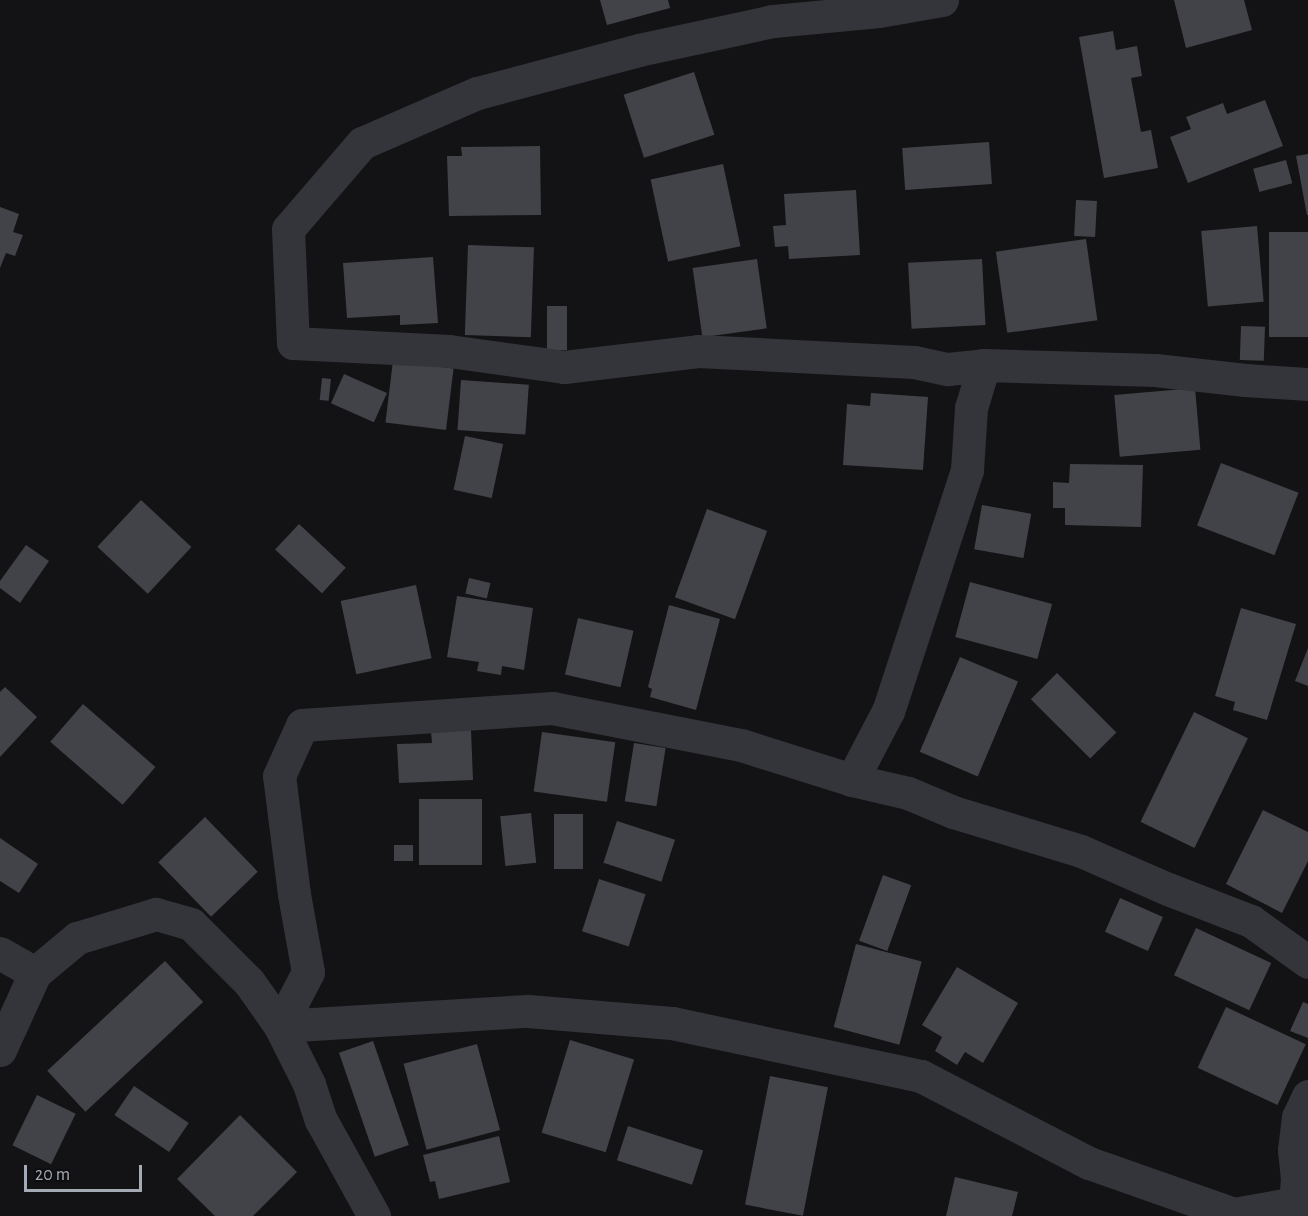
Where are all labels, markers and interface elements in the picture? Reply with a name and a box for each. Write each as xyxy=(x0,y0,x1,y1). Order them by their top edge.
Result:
scale bar xyxy=(27,1153,146,1191)
text: 20 m xyxy=(35,1166,70,1184)

